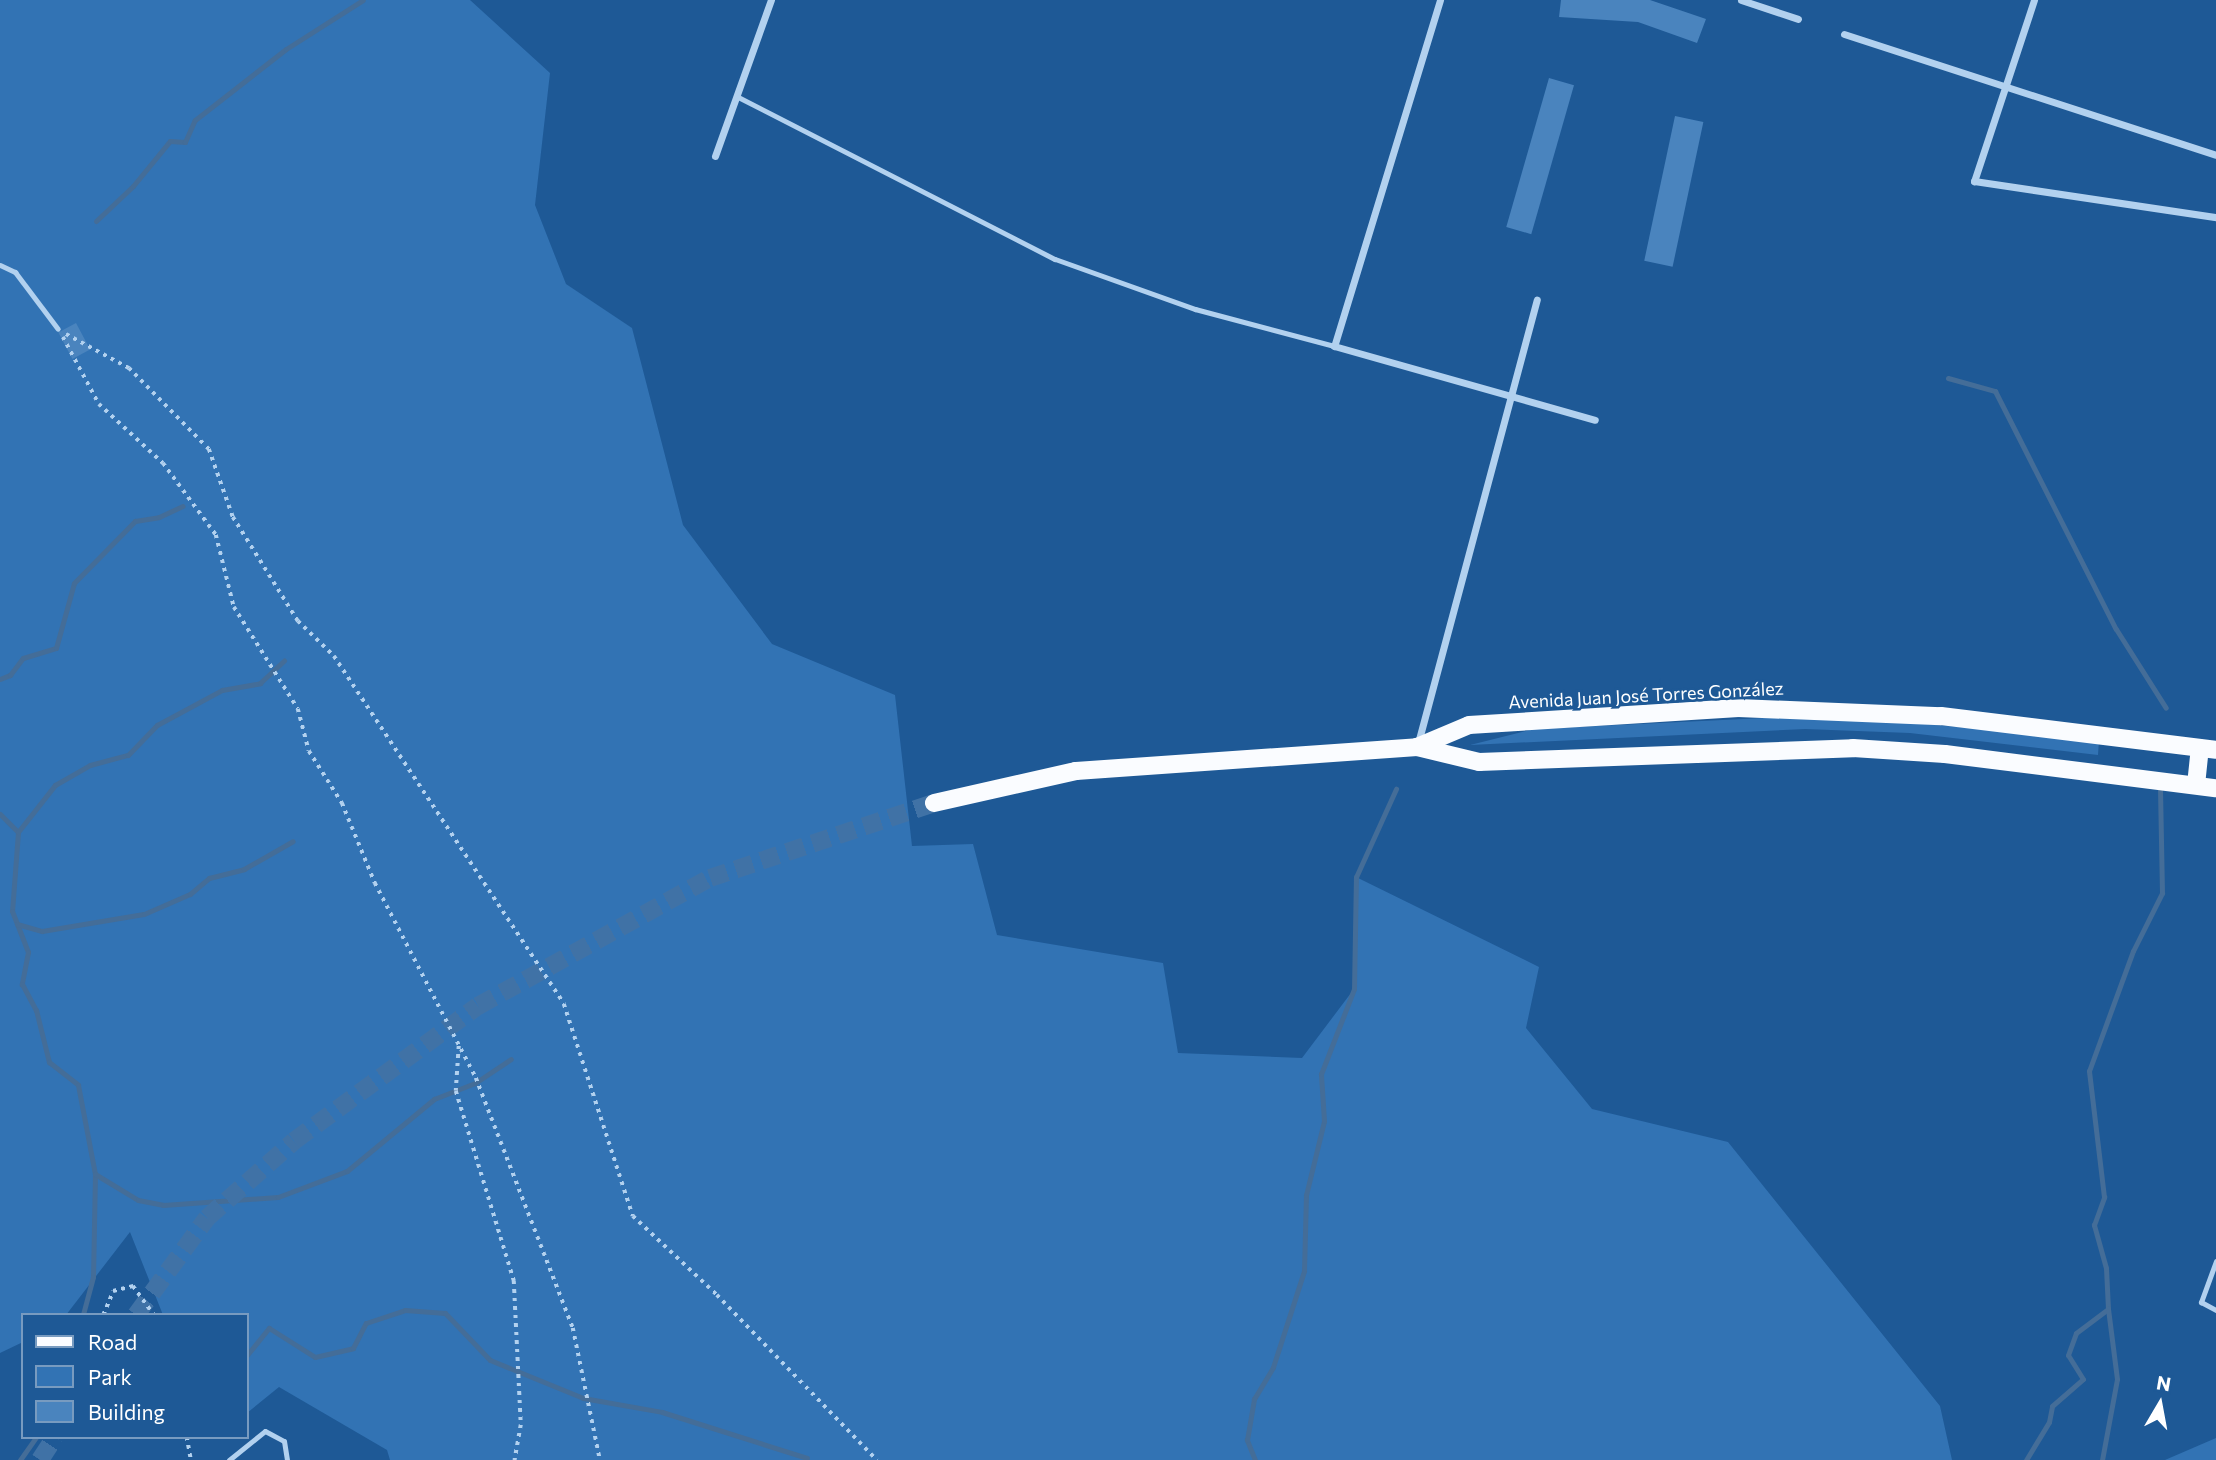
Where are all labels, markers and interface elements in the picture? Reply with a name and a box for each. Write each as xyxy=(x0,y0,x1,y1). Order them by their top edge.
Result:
street label: Avenida Juan José Torres González xyxy=(1508,677,1784,713)
legend xyxy=(21,1313,248,1439)
text: Road xyxy=(88,1329,137,1354)
text: Park xyxy=(88,1364,132,1389)
north arrow xyxy=(2125,1369,2195,1439)
text: N xyxy=(2155,1370,2173,1395)
text: Building xyxy=(88,1399,165,1424)

